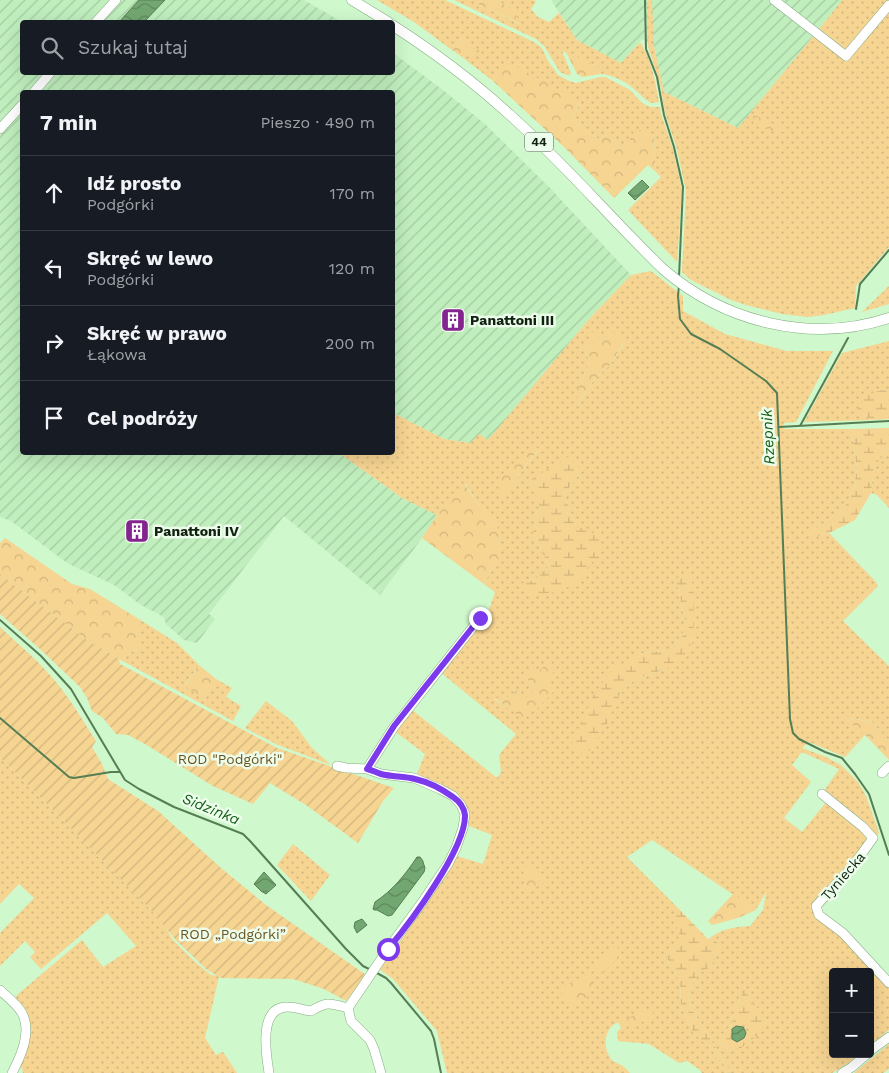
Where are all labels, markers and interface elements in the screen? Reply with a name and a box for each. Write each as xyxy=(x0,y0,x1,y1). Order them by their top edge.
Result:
search box xyxy=(20,20,395,75)
icon: search xyxy=(38,34,66,62)
text: Szukaj tutaj xyxy=(78,36,188,59)
text: 7 min xyxy=(40,110,97,135)
text: Pieszo · 490 m xyxy=(260,113,375,132)
road number: 44 xyxy=(525,132,553,152)
text: Idź prosto xyxy=(87,172,181,195)
icon: ahead xyxy=(40,179,68,207)
text: 170 m xyxy=(329,184,375,203)
text: Podgórki xyxy=(87,195,154,214)
text: Skręć w lewo xyxy=(87,247,213,270)
icon: left xyxy=(40,254,68,282)
text: 120 m xyxy=(329,259,375,278)
text: Podgórki xyxy=(87,270,154,289)
building icon: Panattoni III xyxy=(440,307,466,333)
place label: Panattoni III xyxy=(470,312,554,328)
text: Skręć w prawo xyxy=(87,322,227,345)
icon: right xyxy=(40,329,68,357)
text: 200 m xyxy=(325,334,375,353)
text: Łąkowa xyxy=(87,345,147,364)
icon: arrive xyxy=(40,404,68,432)
text: Cel podróży xyxy=(87,407,197,430)
water label: Rzepnik xyxy=(758,408,778,465)
building icon: Panattoni IV xyxy=(124,518,150,544)
place label: Panattoni IV xyxy=(154,523,239,539)
route end xyxy=(469,607,492,630)
park label: ROD "Podgórki" xyxy=(178,751,282,767)
water label: Sidzinka xyxy=(180,789,242,829)
street label: Tyniecka xyxy=(818,849,868,903)
park label: ROD „Podgórki” xyxy=(180,926,286,942)
route start xyxy=(377,938,400,961)
map controls xyxy=(829,968,874,1058)
button: + xyxy=(829,968,874,1013)
button: − xyxy=(829,1013,874,1058)

